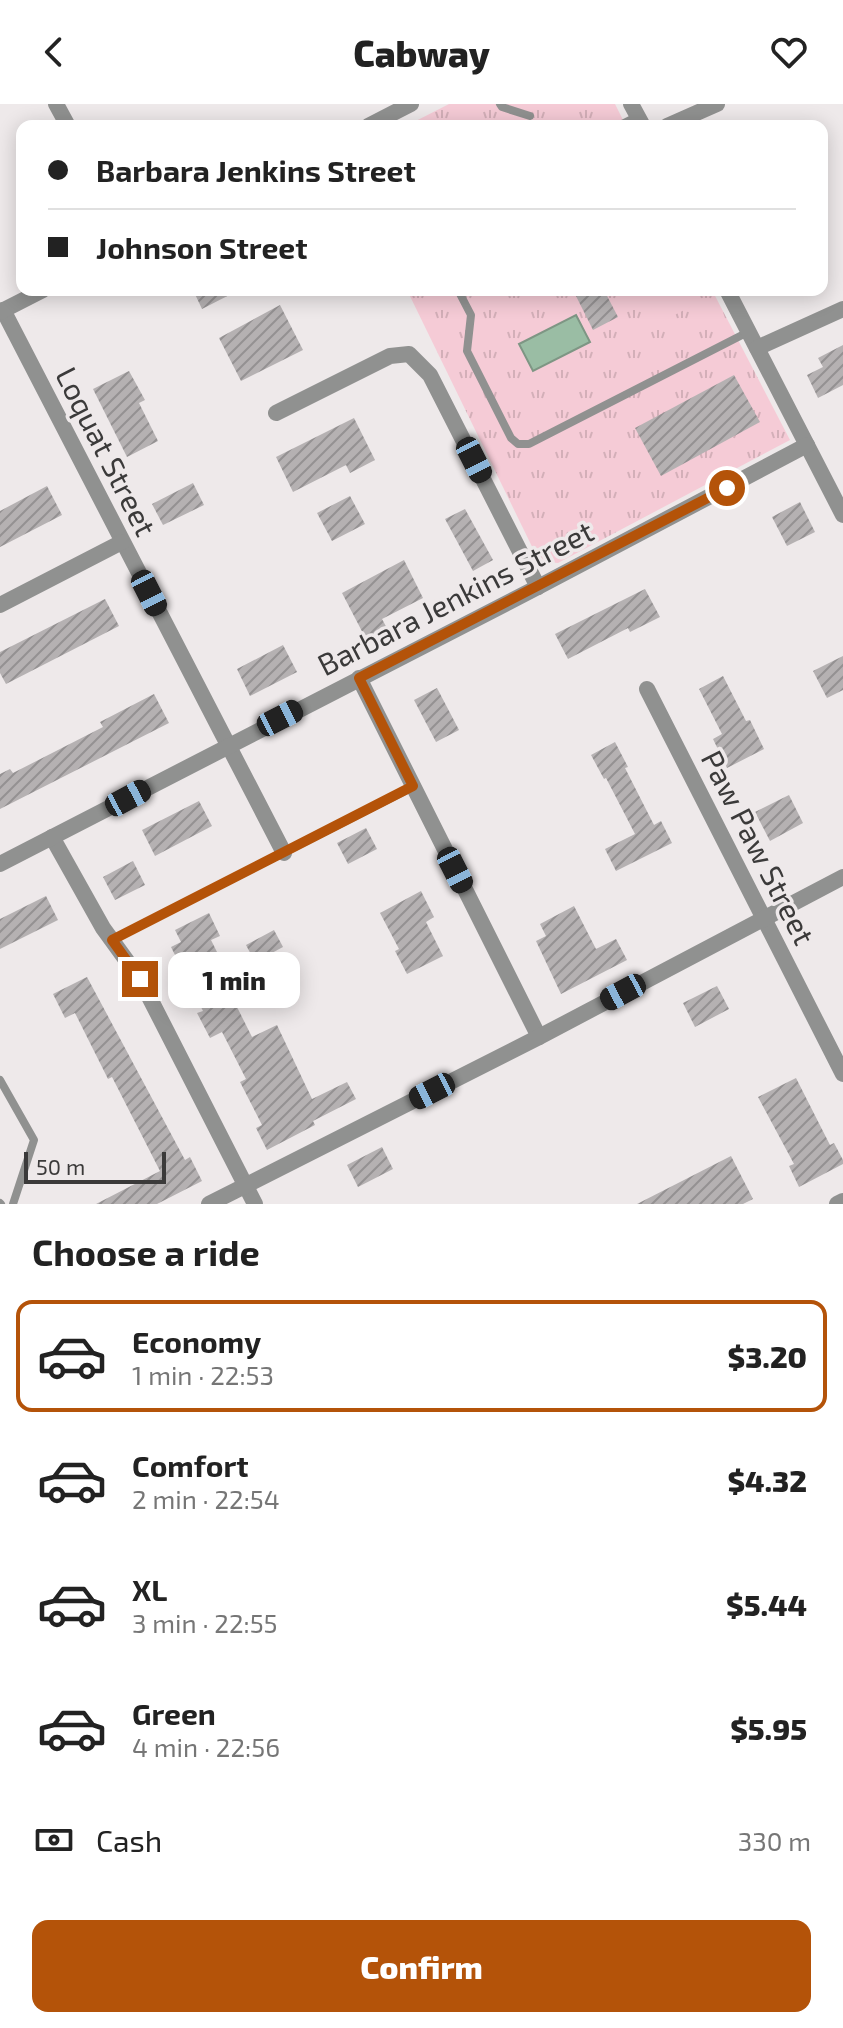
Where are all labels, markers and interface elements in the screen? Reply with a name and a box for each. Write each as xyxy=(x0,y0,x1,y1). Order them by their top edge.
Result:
icon: back xyxy=(32,30,76,74)
icon: heart xyxy=(767,30,811,74)
text: Cabway xyxy=(353,31,490,74)
text: Barbara Jenkins Street xyxy=(96,152,416,188)
text: Johnson Street xyxy=(96,229,308,265)
street label: Loquat Street xyxy=(49,361,165,541)
car xyxy=(452,433,496,487)
route start xyxy=(709,470,745,506)
street label: Barbara Jenkins Street xyxy=(311,512,599,682)
car xyxy=(127,566,171,620)
car xyxy=(253,696,307,740)
street label: Paw Paw Street xyxy=(695,744,823,950)
car xyxy=(101,776,155,820)
car xyxy=(433,843,477,897)
callout: 1 min xyxy=(168,951,300,1007)
route end xyxy=(122,961,158,997)
text: 1 min xyxy=(202,964,266,995)
car xyxy=(596,970,650,1014)
car xyxy=(405,1069,459,1113)
scale bar xyxy=(24,1148,166,1184)
text: 50 m xyxy=(36,1153,85,1179)
text: Choose a ride xyxy=(32,1230,260,1273)
icon: car xyxy=(36,1320,108,1392)
text: Economy xyxy=(132,1323,261,1359)
text: $3.20 xyxy=(728,1338,807,1374)
text: 1 min · 22:53 xyxy=(132,1359,274,1390)
icon: car xyxy=(36,1444,108,1516)
text: Comfort xyxy=(132,1447,249,1483)
text: $4.32 xyxy=(727,1462,807,1498)
text: 2 min · 22:54 xyxy=(132,1483,280,1514)
icon: car xyxy=(36,1568,108,1640)
text: XL xyxy=(132,1571,167,1607)
text: $5.44 xyxy=(726,1586,807,1622)
text: 3 min · 22:55 xyxy=(132,1607,278,1638)
icon: car xyxy=(36,1692,108,1764)
text: Green xyxy=(132,1695,216,1731)
text: $5.95 xyxy=(730,1710,807,1746)
text: 4 min · 22:56 xyxy=(132,1731,280,1762)
icon: cash xyxy=(32,1818,76,1862)
text: Cash xyxy=(96,1822,162,1858)
text: 330 m xyxy=(738,1825,811,1856)
button: Confirm xyxy=(32,1920,811,2012)

